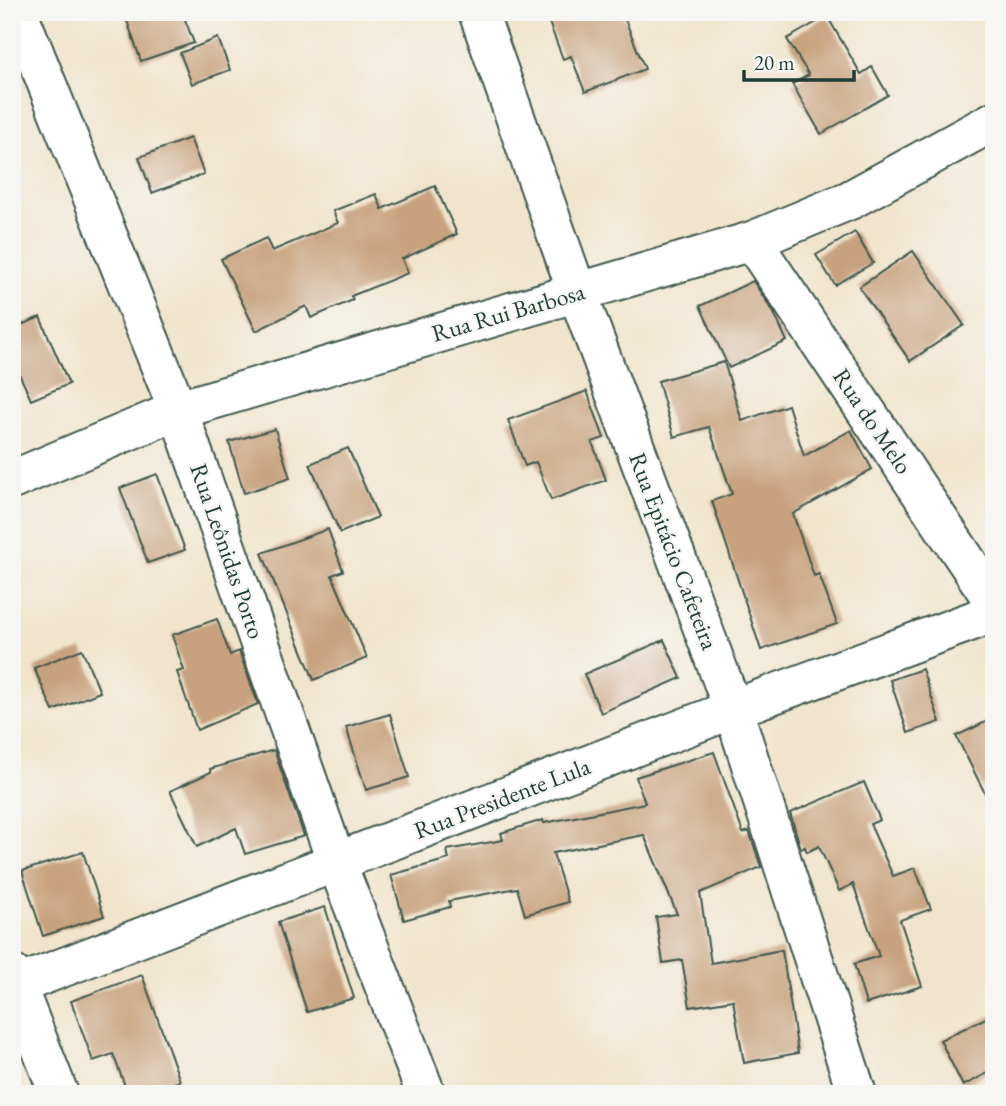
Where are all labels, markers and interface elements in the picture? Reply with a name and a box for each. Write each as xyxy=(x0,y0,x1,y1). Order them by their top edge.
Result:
scale bar xyxy=(744,38,854,82)
text: 20 m xyxy=(754,49,795,76)
street label: Rua Rui Barbosa xyxy=(428,275,589,349)
street label: Rua do Melo xyxy=(826,362,920,480)
street label: Rua Epitácio Cafeteira xyxy=(622,448,726,654)
street label: Rua Leônidas Porto xyxy=(183,459,273,643)
street label: Rua Presidente Lula xyxy=(409,750,595,846)

